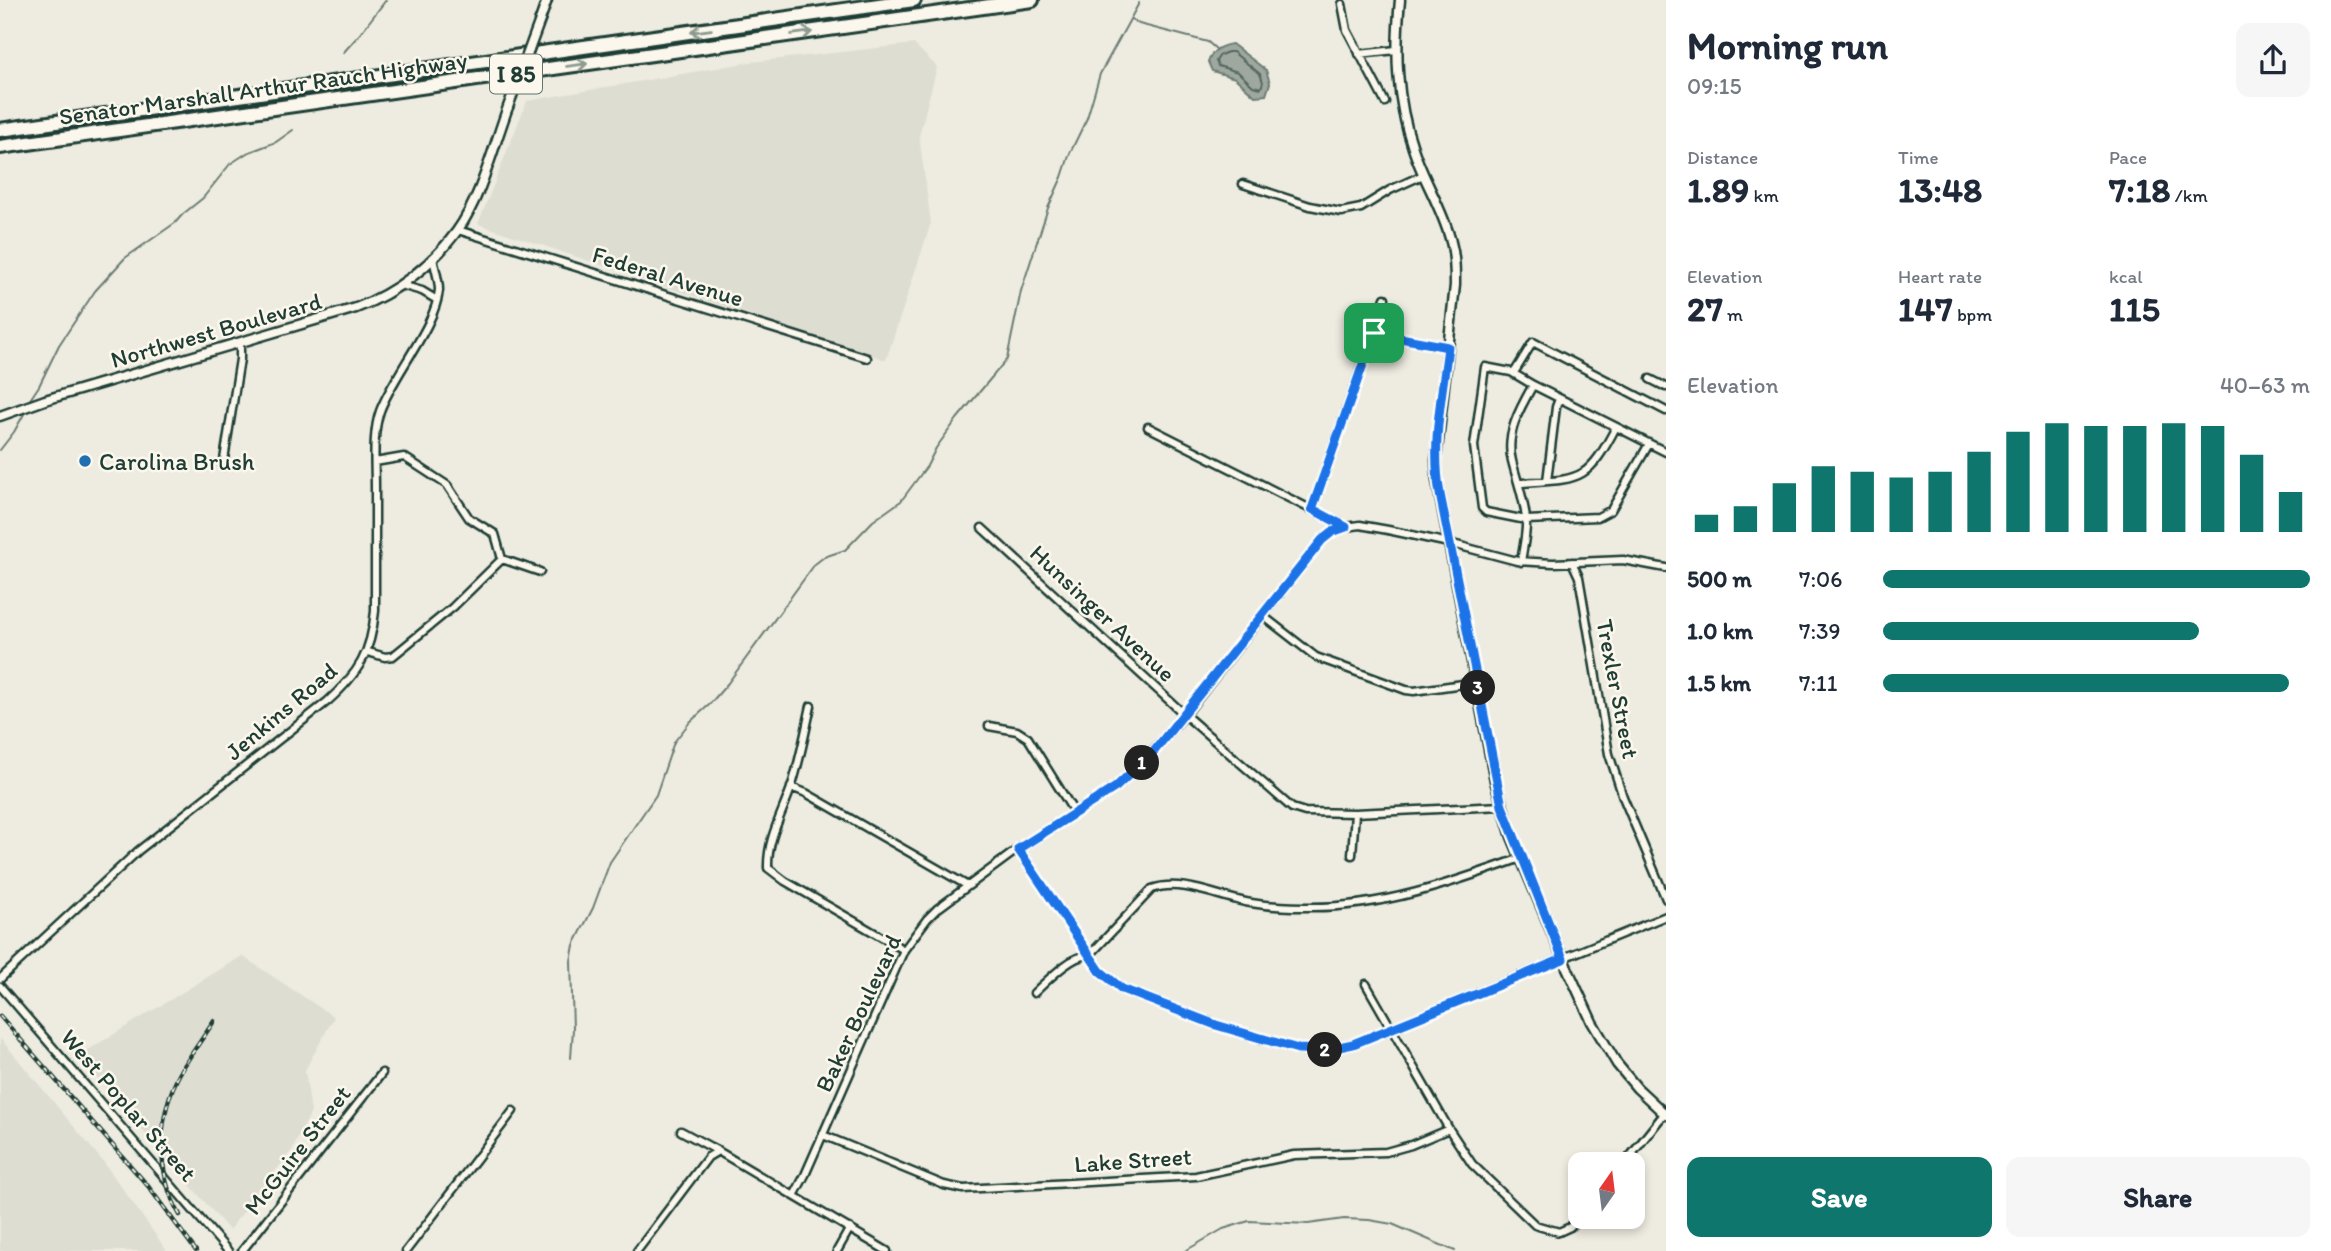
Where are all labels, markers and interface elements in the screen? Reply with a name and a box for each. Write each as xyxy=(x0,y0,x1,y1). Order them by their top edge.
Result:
text: Morning run xyxy=(1687,23,1888,69)
button: share xyxy=(2236,23,2310,97)
one-way arrow xyxy=(690,24,713,37)
one-way arrow xyxy=(790,26,813,39)
street label: Senator Marshall Arthur Rauch Highway xyxy=(57,45,470,131)
road number: I 85 xyxy=(490,54,542,94)
one-way arrow xyxy=(565,58,588,71)
text: 09:15 xyxy=(1687,72,1742,100)
text: Distance xyxy=(1687,146,1758,169)
text: Time xyxy=(1898,146,1939,169)
text: Pace xyxy=(2109,146,2147,169)
text: 1.89 xyxy=(1687,169,1749,211)
text: 13:48 xyxy=(1898,169,1982,211)
text: 7:18 xyxy=(2109,169,2170,211)
text: km xyxy=(1749,184,1779,207)
text: /km xyxy=(2170,184,2208,207)
street label: Federal Avenue xyxy=(589,239,747,313)
text: Elevation xyxy=(1687,265,1763,288)
text: Heart rate xyxy=(1898,265,1982,288)
text: kcal xyxy=(2109,265,2143,288)
street label: Northwest Boulevard xyxy=(107,286,325,374)
text: 27 xyxy=(1687,288,1723,330)
text: 147 xyxy=(1898,288,1953,330)
text: 115 xyxy=(2109,288,2160,330)
pin xyxy=(1344,303,1404,363)
text: m xyxy=(1723,303,1743,326)
text: bpm xyxy=(1953,303,1992,326)
icon: arrive xyxy=(1355,314,1393,352)
text: Elevation xyxy=(1687,371,1778,399)
text: 40–63 m xyxy=(2220,371,2310,399)
place label: Carolina Brush xyxy=(99,447,255,476)
marker: Carolina Brush xyxy=(77,453,93,469)
street label: Hunsinger Avenue xyxy=(1024,538,1182,688)
text: 500 m xyxy=(1687,565,1752,593)
text: 7:06 xyxy=(1799,565,1842,593)
street label: Trexler Street xyxy=(1590,617,1646,761)
text: 1.0 km xyxy=(1687,617,1753,645)
text: 7:39 xyxy=(1799,617,1841,645)
street label: Jenkins Road xyxy=(219,656,343,766)
text: 1.5 km xyxy=(1687,669,1751,697)
text: 7:11 xyxy=(1799,669,1837,697)
pin: 3 xyxy=(1460,670,1496,706)
text: 3 xyxy=(1472,676,1483,699)
pin: 1 xyxy=(1124,746,1160,780)
text: 1 xyxy=(1137,751,1146,774)
street label: Baker Boulevard xyxy=(809,929,907,1097)
street label: West Poplar Street xyxy=(55,1023,203,1187)
pin: 2 xyxy=(1308,1032,1342,1068)
text: 2 xyxy=(1320,1038,1330,1061)
street label: McGuire Street xyxy=(238,1080,356,1220)
street label: Lake Street xyxy=(1073,1141,1193,1179)
north arrow xyxy=(1568,1152,1645,1228)
map controls xyxy=(1568,1152,1645,1229)
button: Save xyxy=(1687,1157,1992,1237)
button: Share xyxy=(2006,1157,2310,1237)

